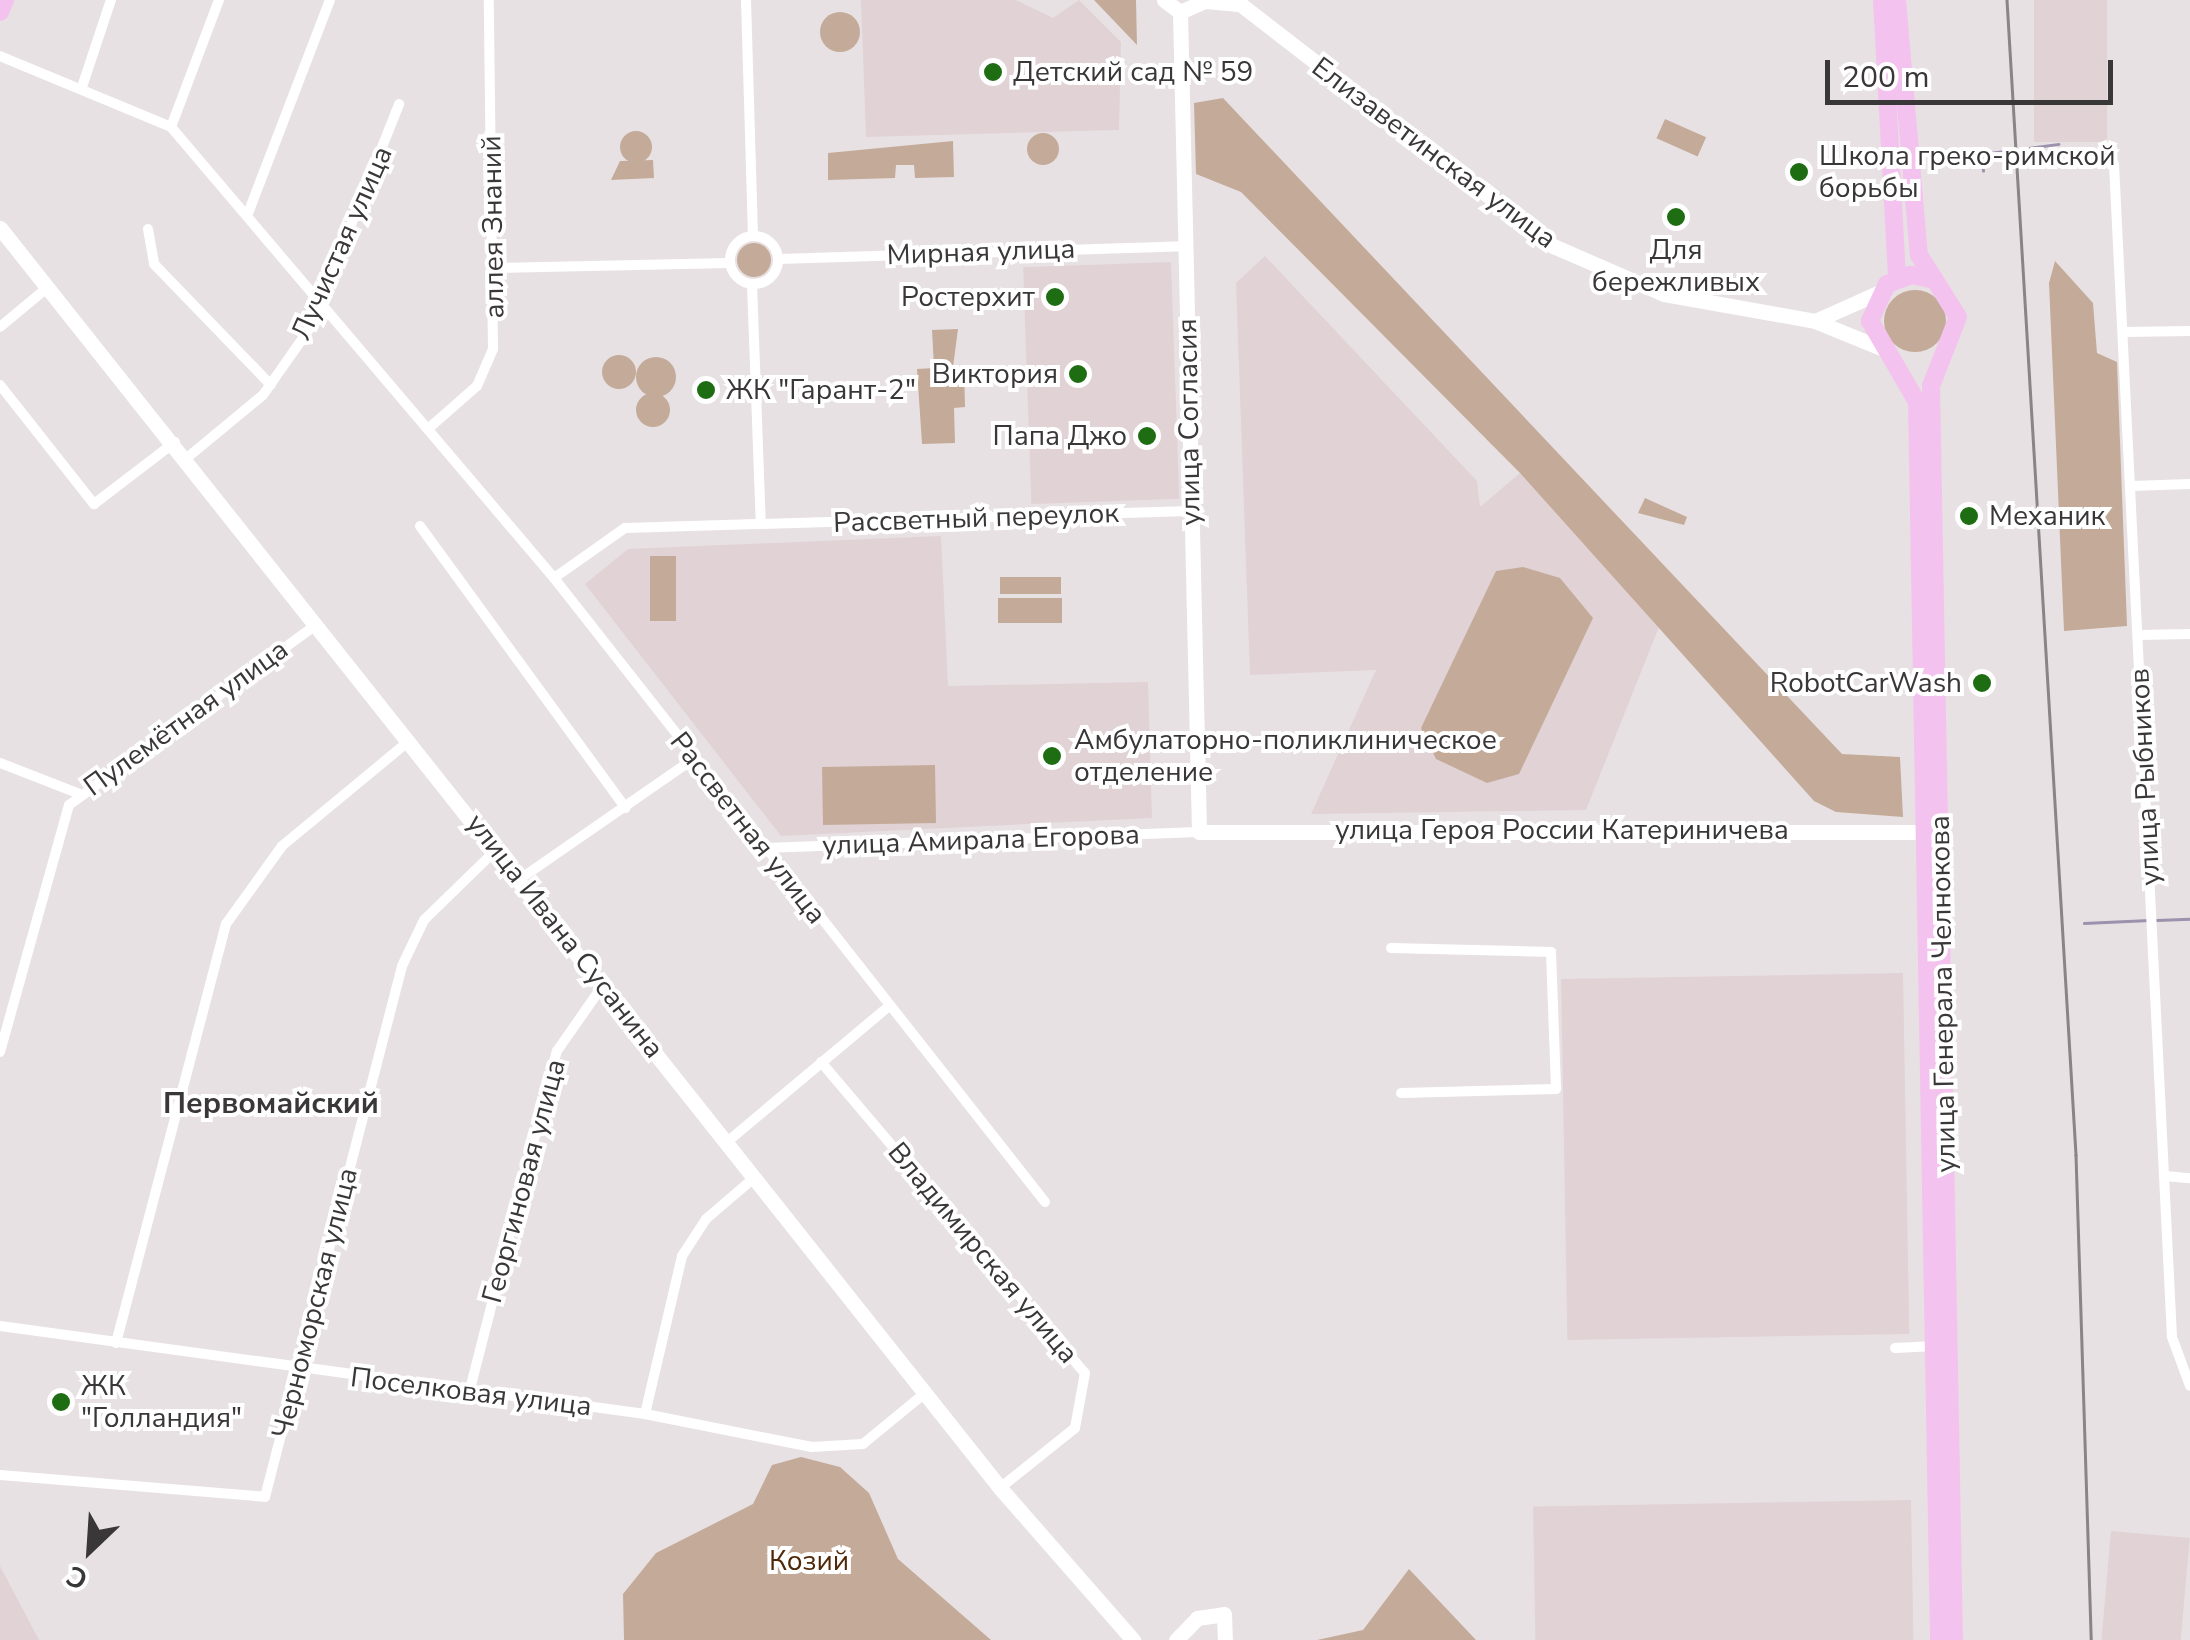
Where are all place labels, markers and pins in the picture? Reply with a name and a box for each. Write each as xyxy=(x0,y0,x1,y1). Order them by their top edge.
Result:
place label: Детский сад № 59 xyxy=(1013,55,1253,89)
marker: Детский сад № 59 xyxy=(982,61,1004,83)
place label: Школа греко-римской борьбы xyxy=(1819,139,2116,205)
marker: Школа греко-римской борьбы xyxy=(1788,161,1810,183)
marker: Для бережливых xyxy=(1665,206,1687,228)
place label: Для бережливых xyxy=(1592,233,1760,299)
place label: Ростерхит xyxy=(901,280,1035,314)
marker: Ростерхит xyxy=(1044,286,1066,308)
place label: Виктория xyxy=(932,357,1058,391)
marker: Виктория xyxy=(1067,363,1089,385)
place label: ЖК "Гарант-2" xyxy=(726,373,916,407)
marker: ЖК "Гарант-2" xyxy=(695,379,717,401)
place label: Папа Джо xyxy=(992,419,1127,453)
marker: Папа Джо xyxy=(1136,425,1158,447)
place label: Механик xyxy=(1989,499,2105,533)
marker: Механик xyxy=(1958,505,1980,527)
place label: RobotCarWash xyxy=(1770,666,1962,700)
marker: RobotCarWash xyxy=(1971,672,1993,694)
place label: Амбулаторно-поликлиническое отделение xyxy=(1074,723,1497,789)
marker: Амбулаторно-поликлиническое отделение xyxy=(1039,743,1065,769)
place label: ЖК "Голландия" xyxy=(81,1369,242,1435)
marker: ЖК "Голландия" xyxy=(50,1391,72,1413)

